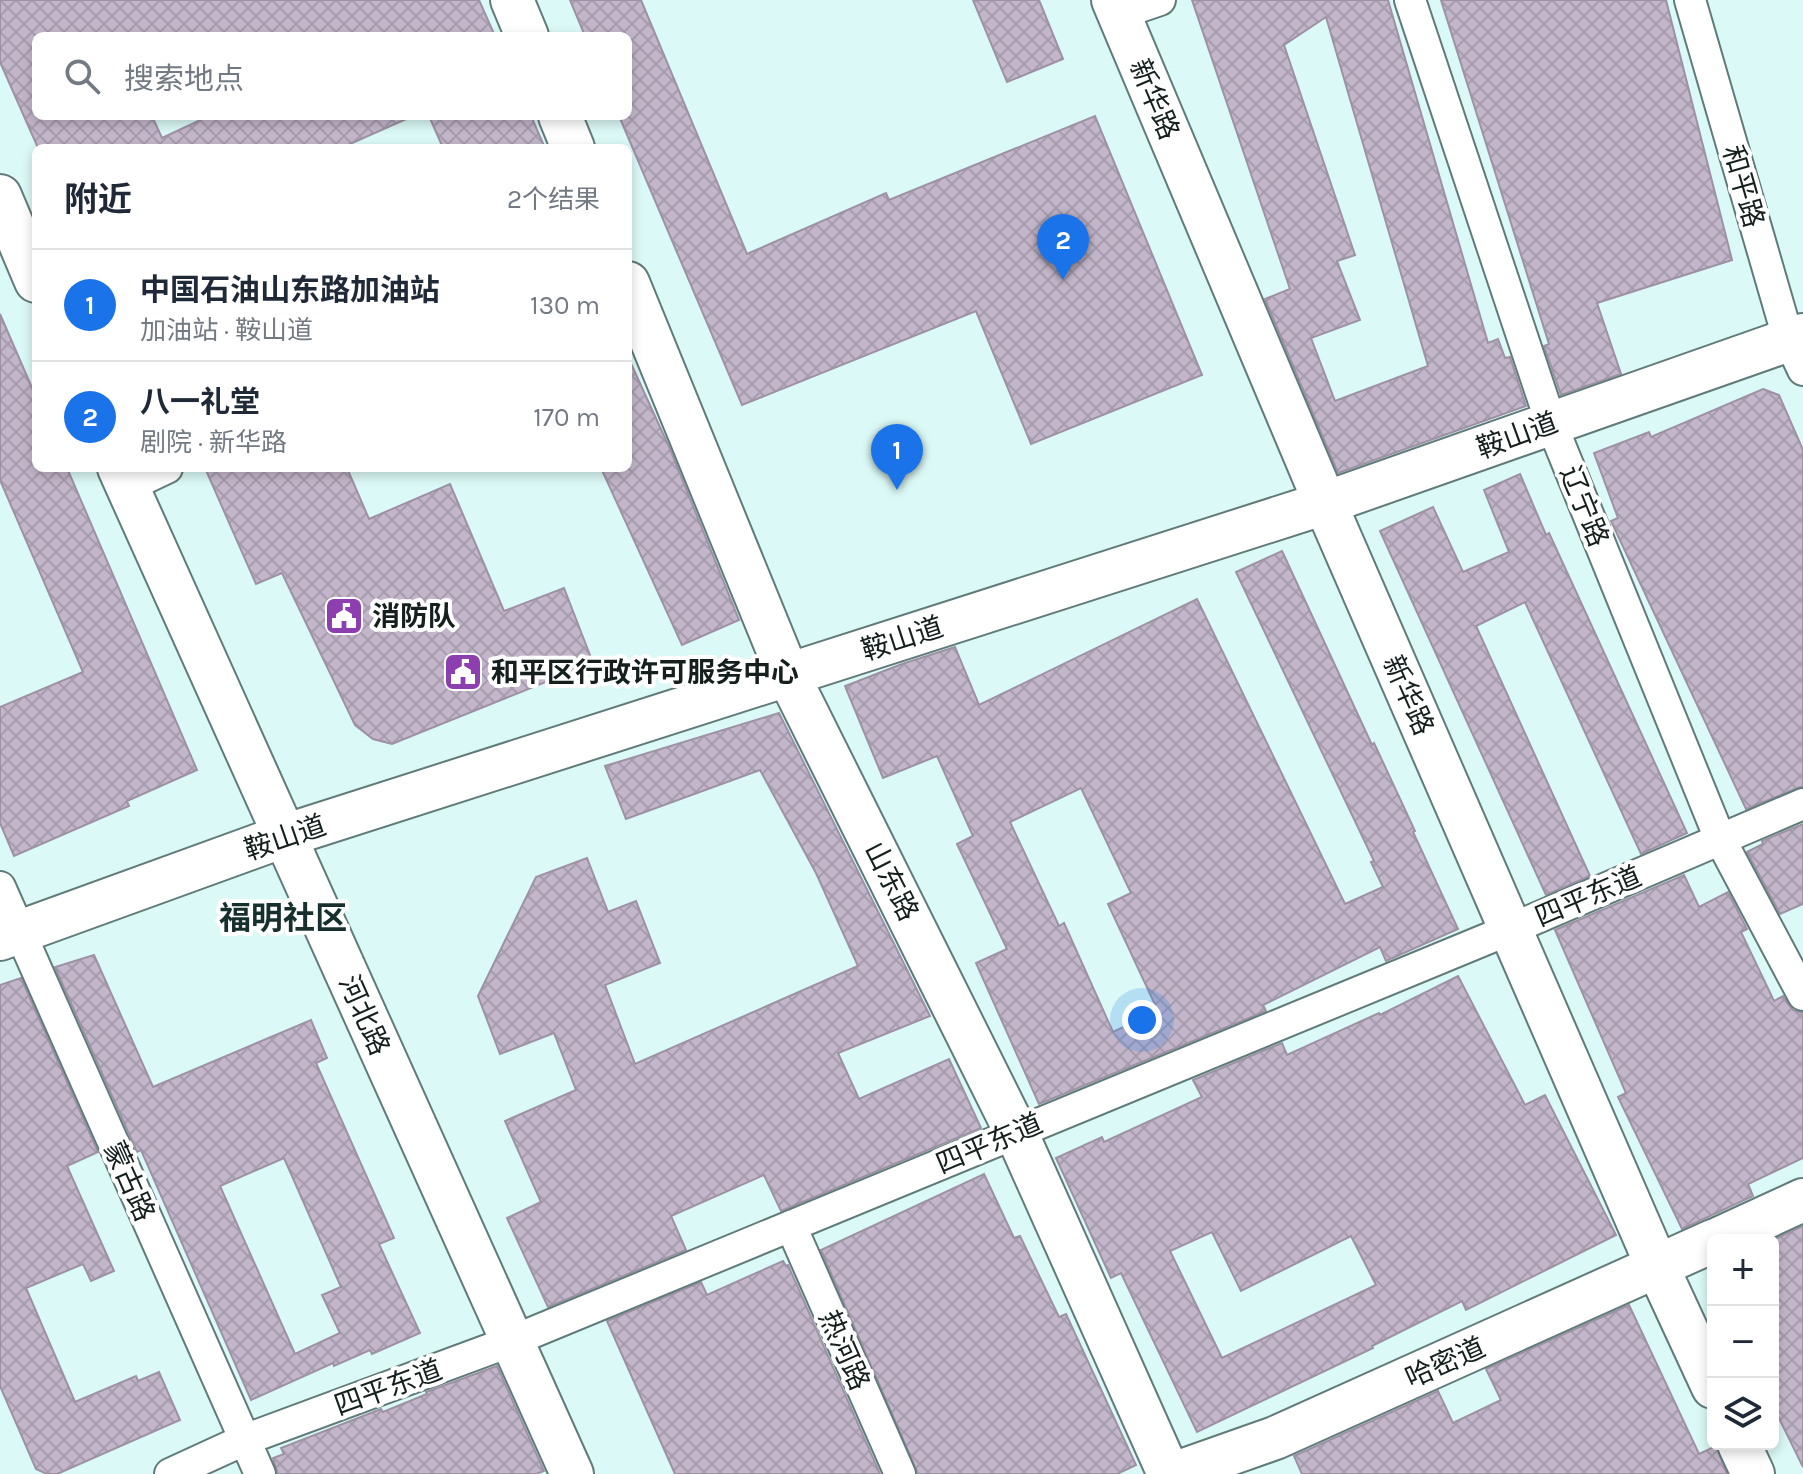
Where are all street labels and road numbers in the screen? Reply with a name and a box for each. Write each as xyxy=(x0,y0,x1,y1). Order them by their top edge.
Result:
street label: 新华路 xyxy=(1123,54,1186,144)
street label: 和平路 xyxy=(1716,141,1771,231)
street label: 鞍山道 xyxy=(1472,406,1562,465)
street label: 辽宁路 xyxy=(1554,461,1616,551)
street label: 鞍山道 xyxy=(857,610,947,667)
street label: 新华路 xyxy=(1376,650,1441,740)
street label: 鞍山道 xyxy=(240,808,330,867)
street label: 山东路 xyxy=(858,836,925,926)
street label: 四平东道 xyxy=(1530,859,1646,934)
street label: 河北路 xyxy=(332,970,397,1060)
street label: 四平东道 xyxy=(931,1106,1047,1181)
street label: 蒙古路 xyxy=(97,1136,162,1226)
street label: 热河路 xyxy=(812,1305,877,1395)
street label: 哈密道 xyxy=(1400,1330,1490,1395)
street label: 四平东道 xyxy=(330,1353,446,1422)

